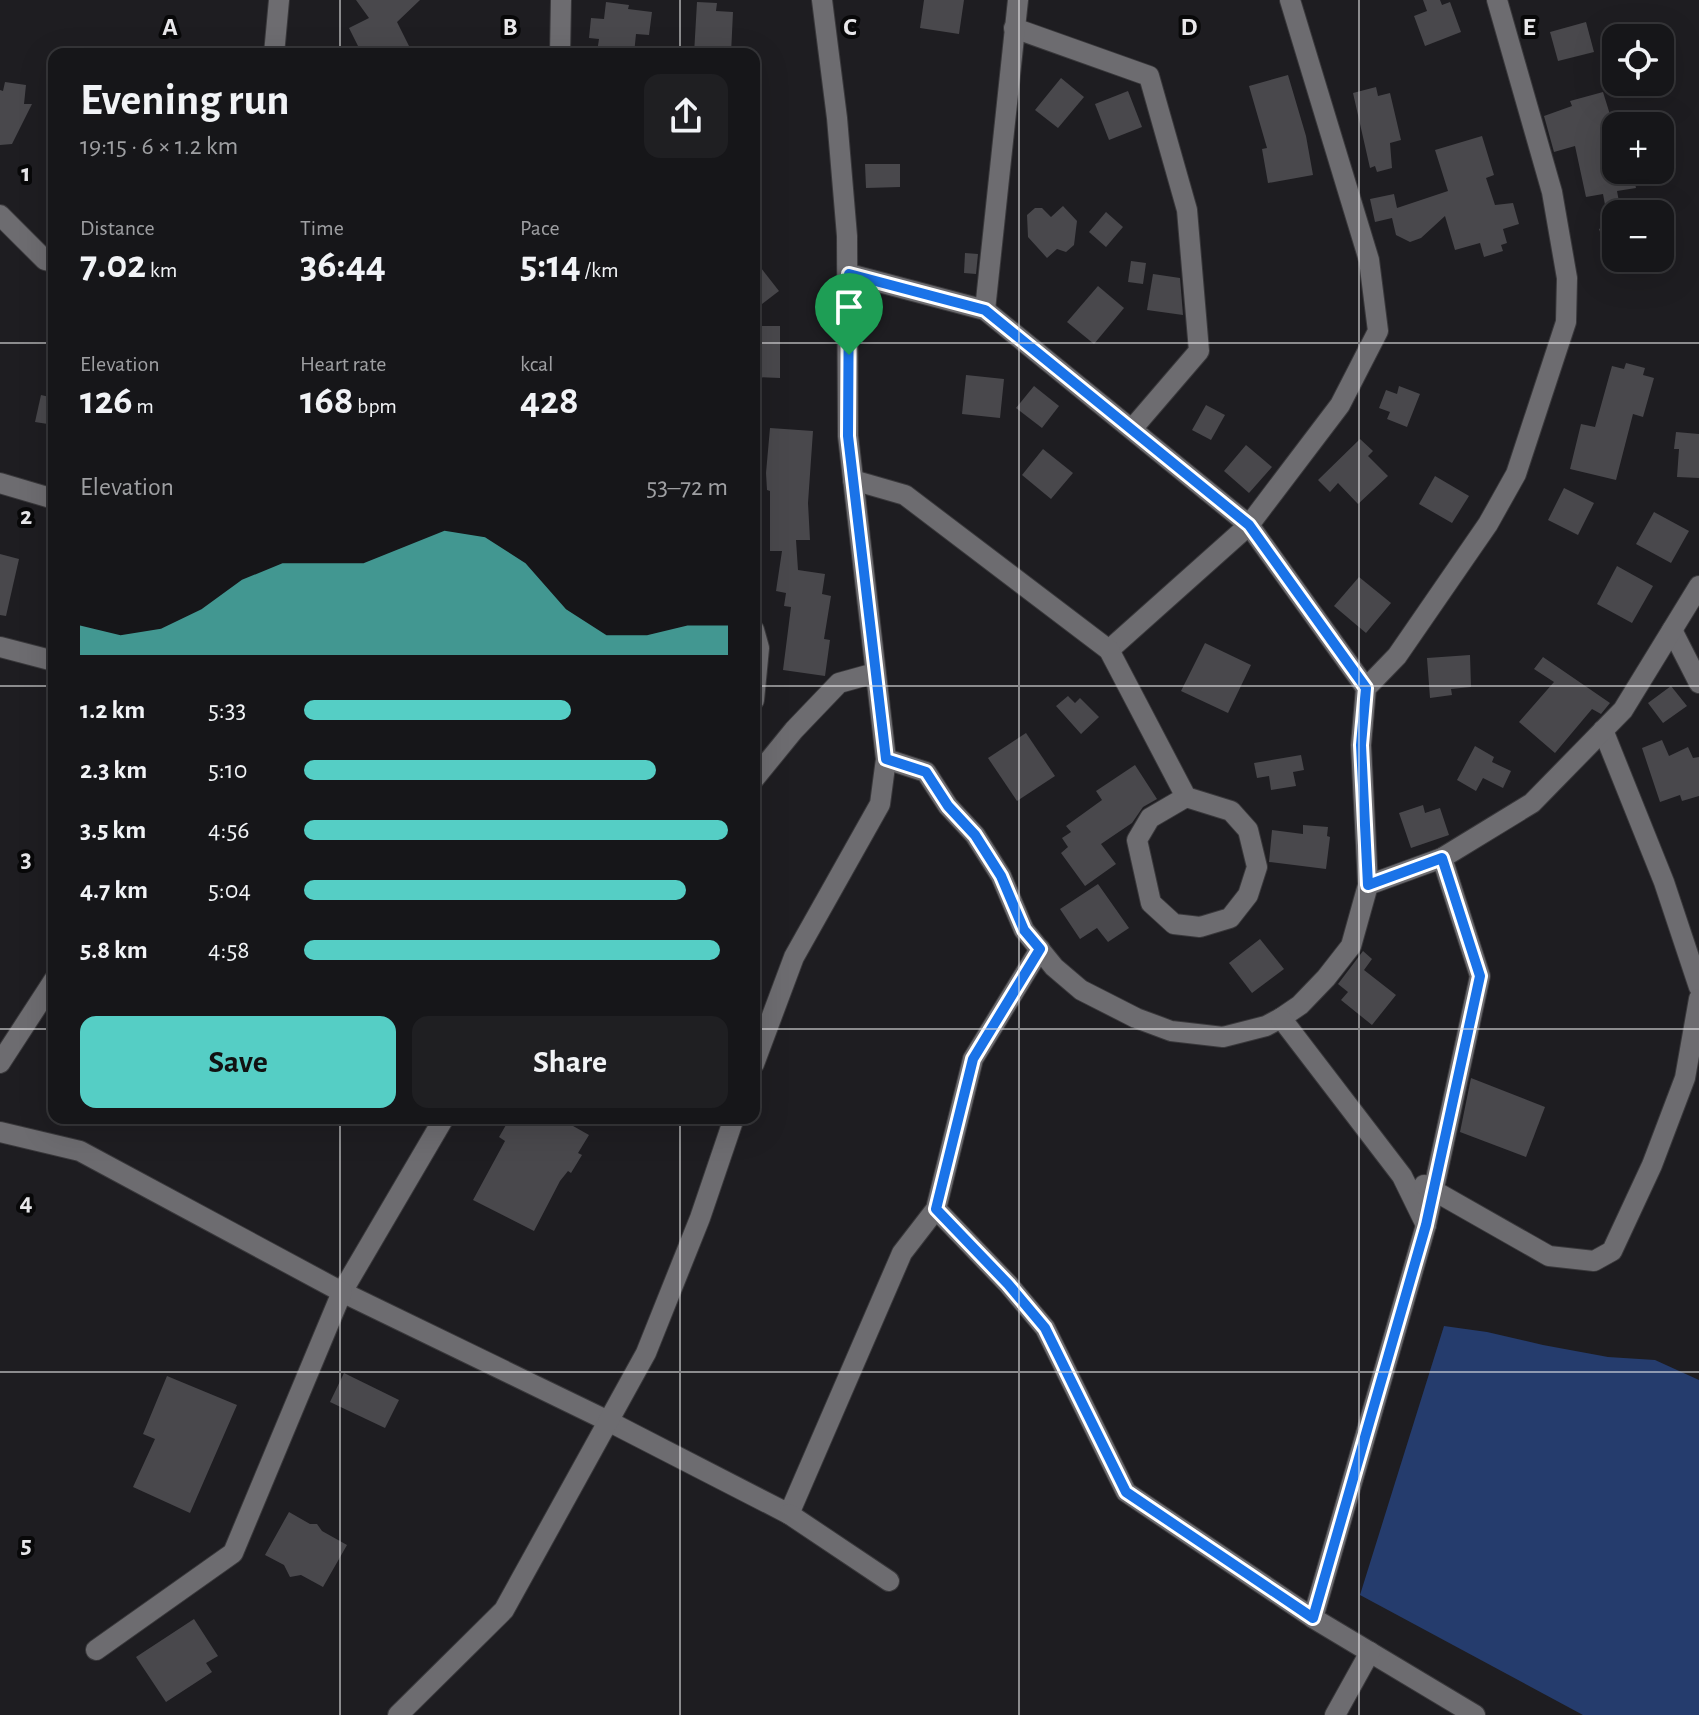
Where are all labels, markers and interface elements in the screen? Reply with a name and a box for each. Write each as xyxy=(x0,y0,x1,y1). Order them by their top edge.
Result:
text: A xyxy=(162,14,178,40)
text: B xyxy=(502,14,518,40)
text: C xyxy=(843,14,857,40)
text: D xyxy=(1180,14,1198,40)
text: E xyxy=(1522,14,1536,40)
map controls xyxy=(1602,24,1674,272)
button: locate xyxy=(1602,24,1674,96)
button: share xyxy=(644,74,728,158)
text: Evening run xyxy=(80,79,289,123)
button: + xyxy=(1602,112,1674,184)
text: 19:15 · 6 × 1.2 km xyxy=(80,133,238,159)
text: 1 xyxy=(21,160,31,186)
button: − xyxy=(1602,200,1674,272)
text: Distance xyxy=(80,217,155,239)
text: Time xyxy=(300,217,344,239)
text: Pace xyxy=(520,217,560,239)
text: 7.02 xyxy=(80,245,146,285)
text: 36:44 xyxy=(300,245,386,285)
text: 5:14 xyxy=(520,245,581,285)
text: km xyxy=(146,259,177,281)
text: /km xyxy=(581,259,619,281)
pin xyxy=(815,273,883,355)
icon: arrive xyxy=(827,285,871,329)
text: Elevation xyxy=(80,353,160,375)
text: Heart rate xyxy=(300,353,386,375)
text: kcal xyxy=(520,353,554,375)
text: 126 xyxy=(80,381,133,421)
text: 168 xyxy=(300,381,353,421)
text: 428 xyxy=(520,381,579,421)
text: m xyxy=(133,395,154,417)
text: bpm xyxy=(353,395,397,417)
text: Elevation xyxy=(80,474,174,500)
text: 53–72 m xyxy=(646,474,728,500)
text: 2 xyxy=(20,503,32,529)
text: 1.2 km xyxy=(80,697,145,723)
text: 5:33 xyxy=(208,697,246,723)
text: 2.3 km xyxy=(80,757,147,783)
text: 5:10 xyxy=(208,757,248,783)
text: 3.5 km xyxy=(80,817,146,843)
text: 4:56 xyxy=(208,817,250,843)
text: 3 xyxy=(20,846,32,872)
text: 4.7 km xyxy=(80,877,148,903)
text: 5:04 xyxy=(208,877,251,903)
text: 5.8 km xyxy=(80,937,148,963)
text: 4:58 xyxy=(208,937,250,963)
button: Save xyxy=(80,1016,396,1108)
button: Share xyxy=(412,1016,728,1108)
text: 4 xyxy=(19,1189,33,1215)
text: 5 xyxy=(20,1532,32,1558)

